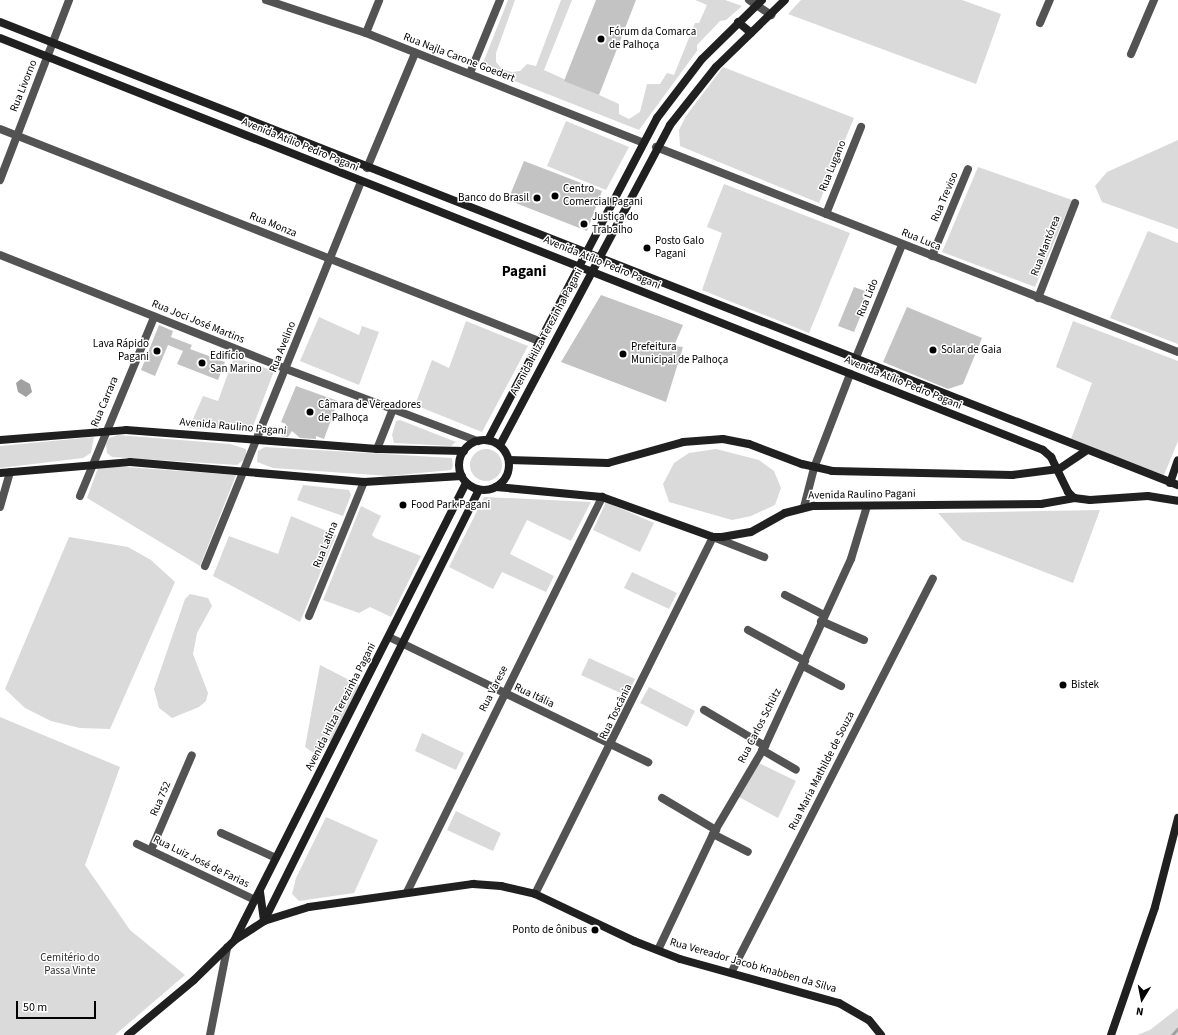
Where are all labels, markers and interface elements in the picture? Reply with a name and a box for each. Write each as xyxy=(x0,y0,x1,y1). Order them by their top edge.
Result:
place label: Fórum da Comarca de Palhoça xyxy=(609,26,696,52)
street label: Rua Najla Carone Goedert xyxy=(401,31,517,85)
marker: Fórum da Comarca de Palhoça xyxy=(596,34,606,44)
street label: Rua Livorno xyxy=(8,58,40,114)
street label: Avenida Atílio Pedro Pagani xyxy=(239,115,361,175)
street label: Rua Lugano xyxy=(817,138,849,194)
street label: Rua Treviso xyxy=(929,170,961,224)
place label: Centro Comercial Pagani xyxy=(563,183,643,209)
place label: Banco do Brasil xyxy=(458,191,529,205)
marker: Centro Comercial Pagani xyxy=(550,191,560,201)
marker: Banco do Brasil xyxy=(532,193,542,203)
street label: Rua Monza xyxy=(247,210,299,240)
place label: Justiça do Trabalho xyxy=(592,211,639,237)
street label: Rua Mantórea xyxy=(1028,214,1064,278)
marker: Justiça do Trabalho xyxy=(579,219,589,229)
street label: Rua Luca xyxy=(899,226,943,254)
street label: Avenida Atílio Pedro Pagani xyxy=(541,233,663,293)
place label: Posto Galo Pagani xyxy=(655,235,704,261)
marker: Posto Galo Pagani xyxy=(642,243,652,253)
district label: Pagani xyxy=(502,263,546,281)
street label: Avenida Hilza Terezinha Pagani xyxy=(508,266,586,398)
street label: Rua Lido xyxy=(854,277,882,319)
street label: Rua Joci José Martins xyxy=(150,297,246,347)
street label: Rua Avelino xyxy=(267,320,299,374)
place label: Lava Rápido Pagani xyxy=(93,338,149,364)
place label: Prefeitura Municipal de Palhoça xyxy=(631,341,728,367)
place label: Solar de Gaia xyxy=(941,343,1002,357)
marker: Solar de Gaia xyxy=(928,345,938,355)
marker: Lava Rápido Pagani xyxy=(152,346,162,356)
marker: Prefeitura Municipal de Palhoça xyxy=(618,349,628,359)
place label: Edifício San Marino xyxy=(210,350,262,376)
street label: Avenida Atílio Pedro Pagani xyxy=(842,353,964,413)
marker: Edifício San Marino xyxy=(197,358,207,368)
street label: Rua Carrara xyxy=(88,375,122,429)
place label: Câmara de Vereadores de Palhoça xyxy=(318,399,421,425)
marker: Câmara de Vereadores de Palhoça xyxy=(305,407,315,417)
street label: Avenida Raulino Pagani xyxy=(179,416,287,438)
street label: Avenida Raulino Pagani xyxy=(808,487,916,503)
place label: Food Park Pagani xyxy=(411,498,490,512)
marker: Food Park Pagani xyxy=(398,500,408,510)
street label: Rua Latina xyxy=(311,520,341,570)
street label: Avenida Hilza Terezinha Pagani xyxy=(303,641,379,773)
street label: Rua Varese xyxy=(477,664,511,714)
place label: Bistek xyxy=(1071,678,1099,692)
marker: Bistek xyxy=(1058,680,1068,690)
street label: Rua Itália xyxy=(512,681,556,711)
street label: Rua Toscânia xyxy=(597,682,635,742)
street label: Rua Carlos Schütz xyxy=(735,686,785,766)
street label: Rua Maria Mathilde de Souza xyxy=(786,709,858,833)
street label: Rua 752 xyxy=(148,780,174,818)
street label: Rua Luiz José de Farias xyxy=(151,833,251,891)
place label: Ponto de ônibus xyxy=(512,923,587,937)
marker: Ponto de ônibus xyxy=(590,925,600,935)
street label: Rua Vereador Jacob Knabben da Silva xyxy=(668,936,838,996)
park label: Cemitério do Passa Vinte xyxy=(40,952,100,978)
north arrow xyxy=(1122,979,1162,1019)
scale bar xyxy=(18,993,98,1019)
text: 50 m xyxy=(23,999,47,1016)
text: N xyxy=(1135,1003,1145,1019)

